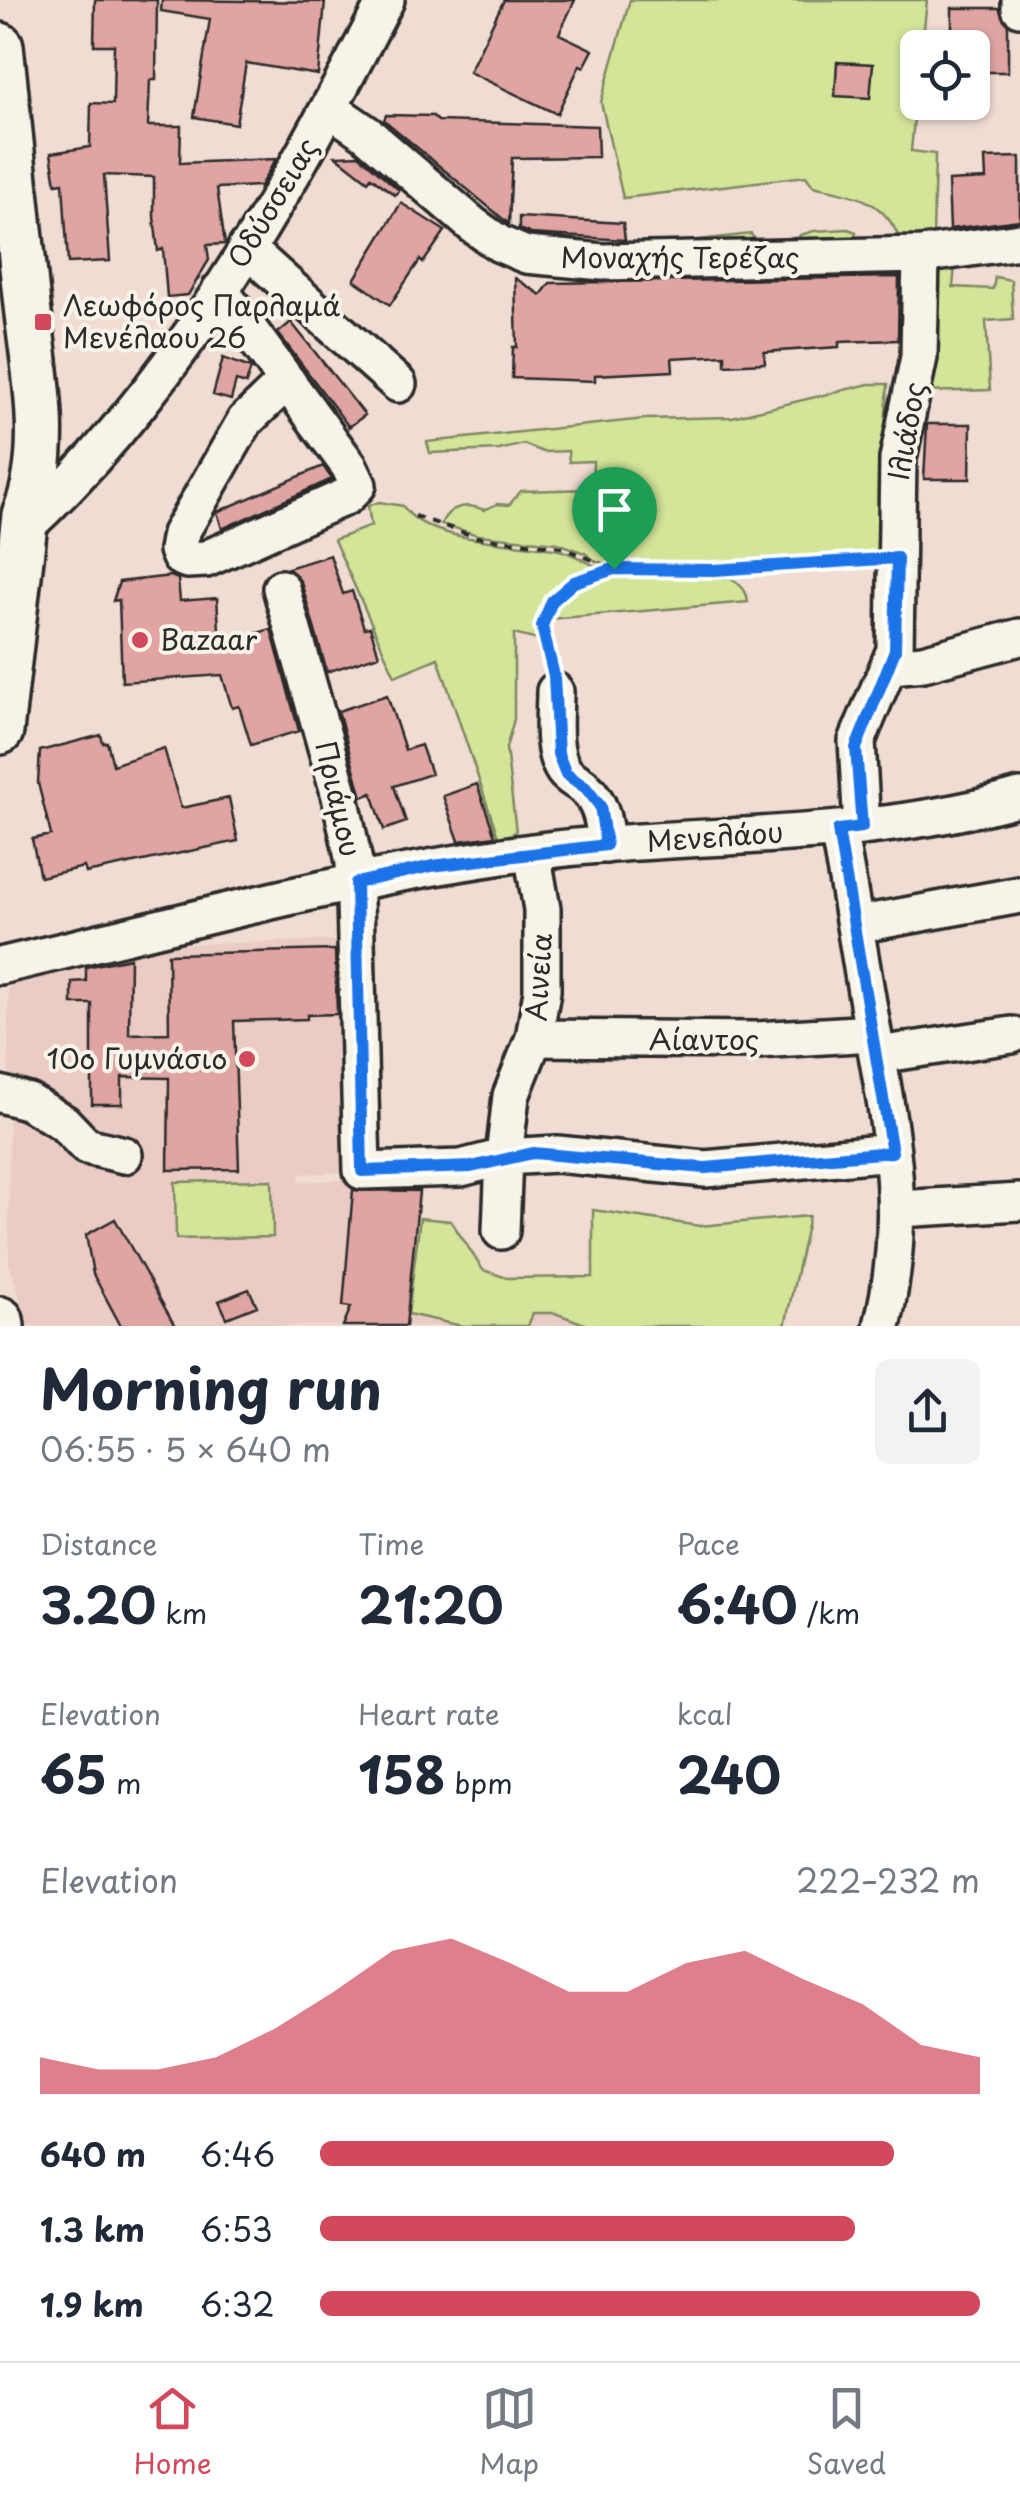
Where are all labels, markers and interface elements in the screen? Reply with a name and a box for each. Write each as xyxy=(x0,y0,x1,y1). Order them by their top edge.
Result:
map controls xyxy=(900,30,990,120)
button: locate xyxy=(900,30,990,120)
street label: Οδύσσειας xyxy=(216,129,328,276)
street label: Μοναχής Τερέζας xyxy=(561,235,799,278)
place label: Λεωφόρος Παρλαμά Μενέλαου 26 xyxy=(63,283,341,358)
marker: Λεωφόρος Παρλαμά Μενέλαου 26 xyxy=(32,311,54,333)
street label: Ιλιάδος xyxy=(876,378,935,483)
pin xyxy=(572,467,657,570)
icon: arrive xyxy=(587,482,642,537)
place label: Bazaar xyxy=(160,617,257,660)
marker: Bazaar xyxy=(129,629,151,651)
street label: Πριάμου xyxy=(305,737,374,861)
street label: Μενελάου xyxy=(645,809,785,862)
street label: Αινεία xyxy=(513,931,562,1022)
street label: Αίαντος xyxy=(649,1017,759,1060)
place label: 10ο Γυμνάσιο xyxy=(47,1036,227,1079)
marker: 10ο Γυμνάσιο xyxy=(236,1048,258,1070)
text: Morning run xyxy=(40,1346,382,1429)
button: share xyxy=(875,1359,980,1464)
text: 06:55 · 5 × 640 m xyxy=(40,1425,331,1473)
text: Distance xyxy=(40,1522,158,1565)
text: Time xyxy=(358,1522,425,1565)
text: Pace xyxy=(677,1522,740,1565)
text: 3.20 xyxy=(40,1565,156,1641)
text: 21:20 xyxy=(358,1565,504,1641)
text: 6:40 xyxy=(677,1565,798,1641)
text: km xyxy=(156,1591,207,1634)
text: /km xyxy=(798,1591,860,1634)
text: Elevation xyxy=(40,1692,161,1735)
text: Heart rate xyxy=(358,1692,500,1735)
text: kcal xyxy=(677,1692,733,1735)
text: 65 xyxy=(40,1735,107,1811)
text: 158 xyxy=(358,1735,445,1811)
text: 240 xyxy=(677,1735,781,1811)
text: m xyxy=(107,1761,142,1804)
text: bpm xyxy=(445,1761,513,1804)
text: Elevation xyxy=(40,1856,178,1904)
text: 222–232 m xyxy=(796,1856,980,1904)
text: 640 m xyxy=(40,2130,146,2178)
text: 6:46 xyxy=(200,2130,275,2178)
text: 1.3 km xyxy=(40,2205,145,2253)
text: 6:53 xyxy=(200,2205,273,2253)
text: 1.9 km xyxy=(40,2280,144,2328)
text: 6:32 xyxy=(200,2280,275,2328)
tab: Home xyxy=(134,2381,212,2484)
tab: Map xyxy=(479,2381,539,2484)
tab: Saved xyxy=(807,2381,886,2484)

